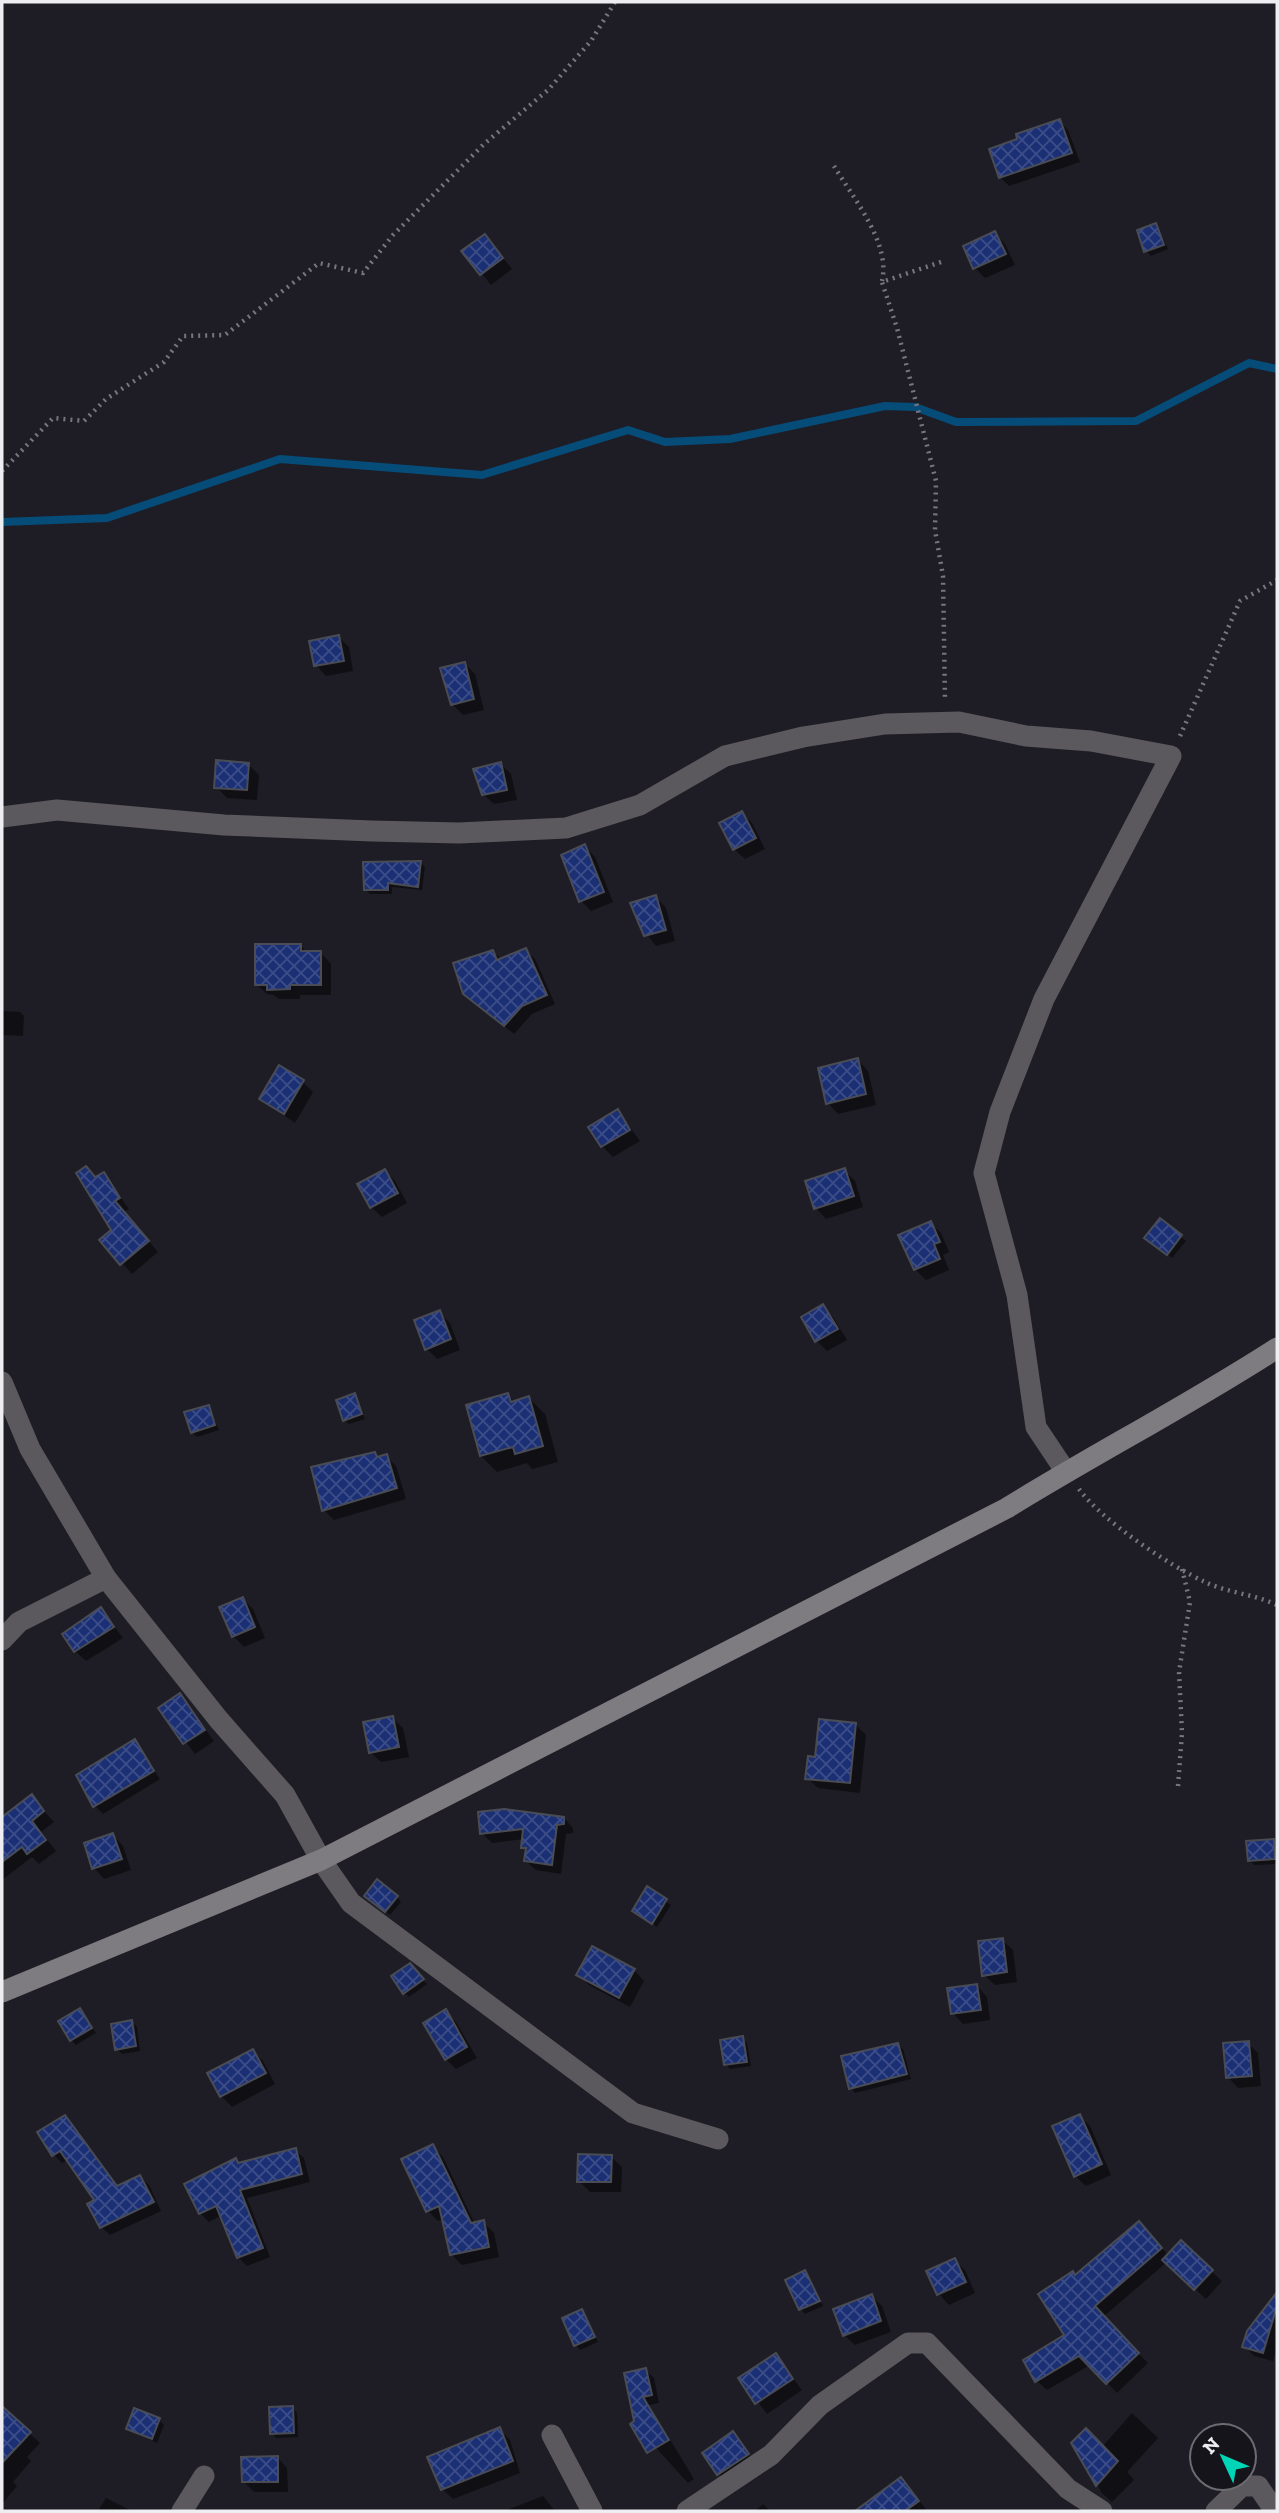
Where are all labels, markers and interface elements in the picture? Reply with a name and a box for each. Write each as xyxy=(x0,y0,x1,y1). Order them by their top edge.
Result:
north arrow xyxy=(1188,2422,1258,2492)
text: N xyxy=(1198,2432,1224,2459)

